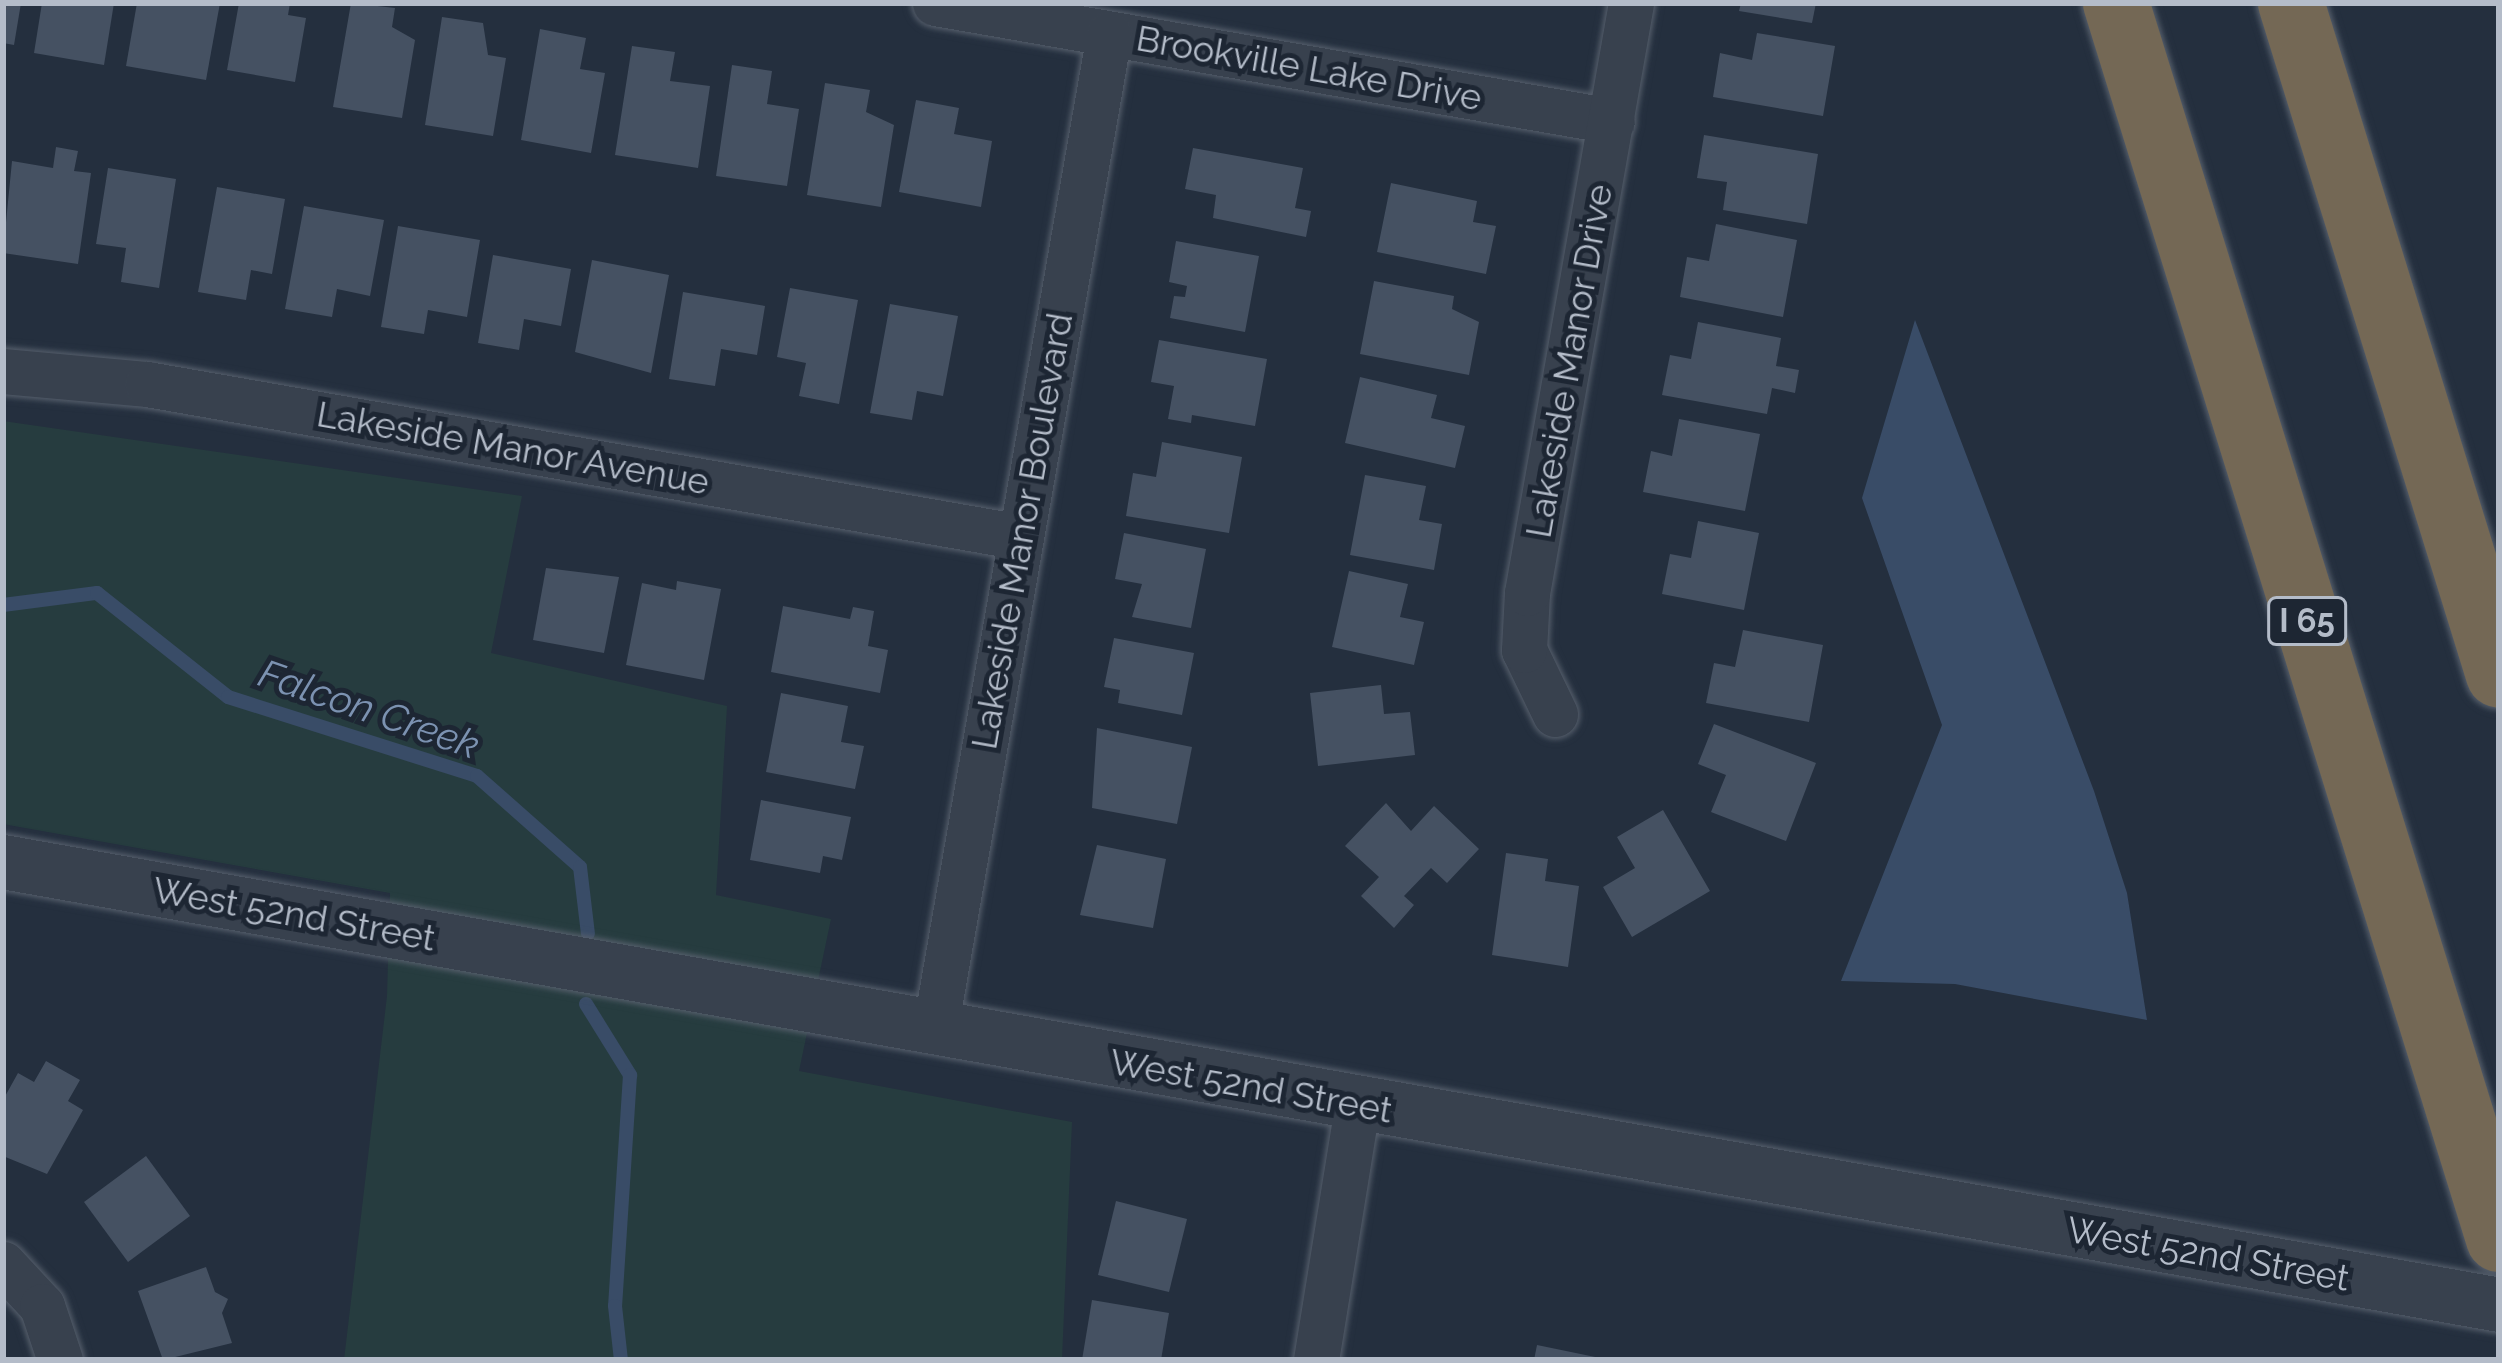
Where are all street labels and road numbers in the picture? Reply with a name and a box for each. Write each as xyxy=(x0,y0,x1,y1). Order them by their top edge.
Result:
street label: Brookville Lake Drive xyxy=(1133,16,1485,120)
street label: Lakeside Manor Drive xyxy=(1517,181,1621,541)
street label: Lakeside Manor Boulevard xyxy=(962,309,1082,753)
street label: Lakeside Manor Avenue xyxy=(313,392,713,504)
road number: I 65 xyxy=(2265,594,2349,648)
street label: West 52nd Street xyxy=(150,868,438,960)
street label: West 52nd Street xyxy=(1107,1040,1395,1132)
street label: West 52nd Street xyxy=(2064,1208,2352,1300)

